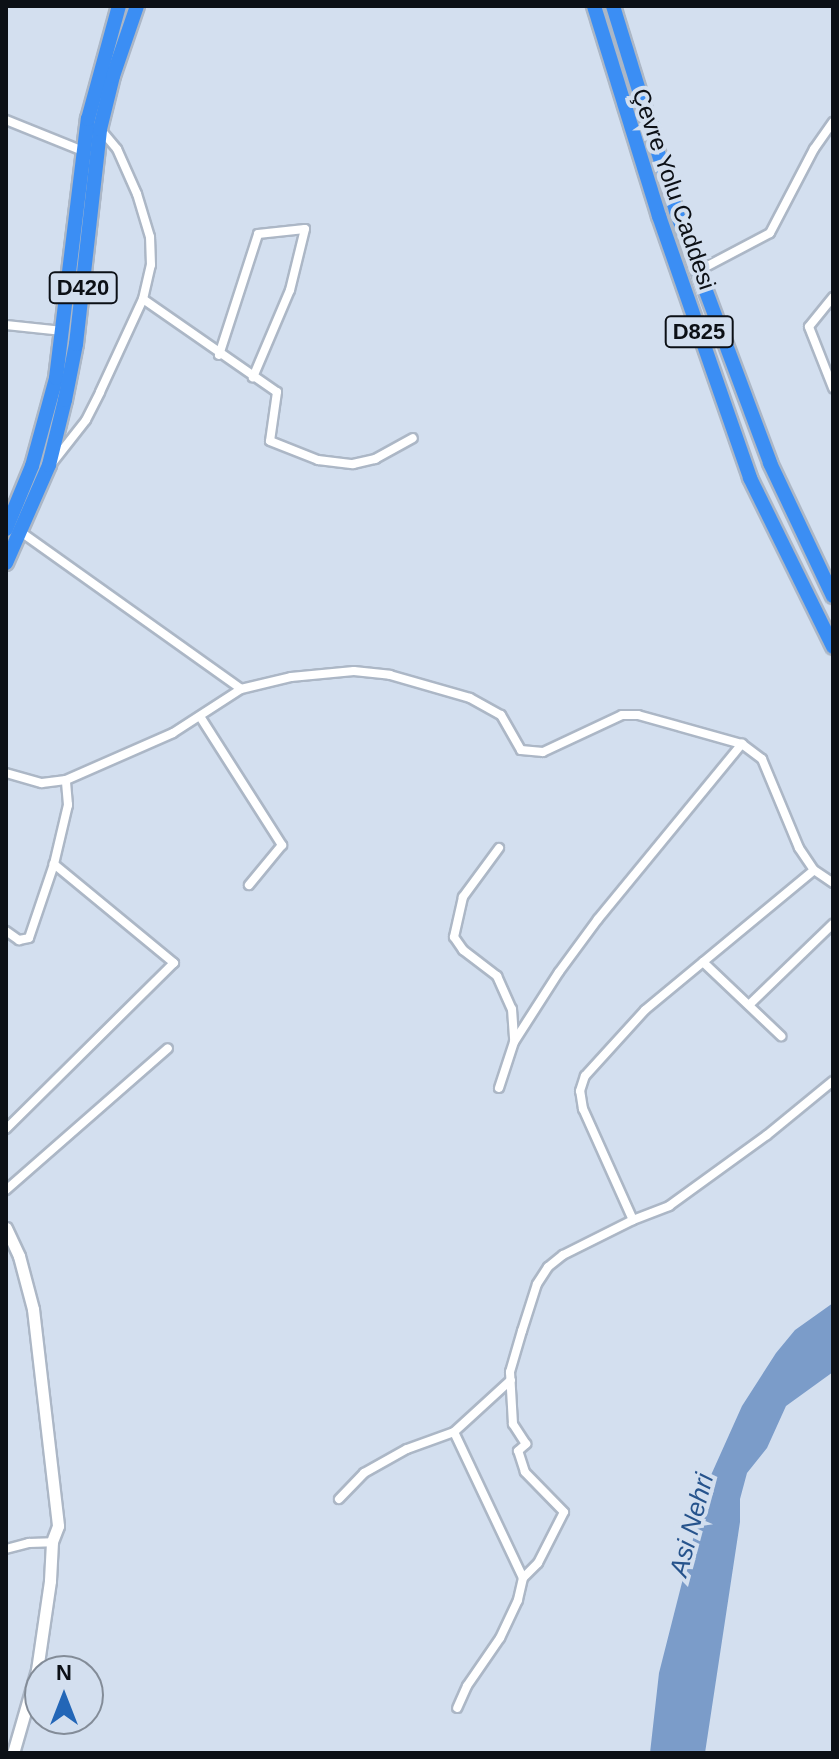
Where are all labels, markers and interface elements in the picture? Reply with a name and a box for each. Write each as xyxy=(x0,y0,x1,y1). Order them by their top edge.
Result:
street label: Çevre Yolu Caddesi xyxy=(626,84,722,294)
road number: D420 xyxy=(47,270,119,306)
road number: D825 xyxy=(663,314,735,350)
water label: Asi Nehri xyxy=(663,1470,721,1580)
north arrow xyxy=(24,1655,104,1735)
text: N xyxy=(56,1660,72,1685)

